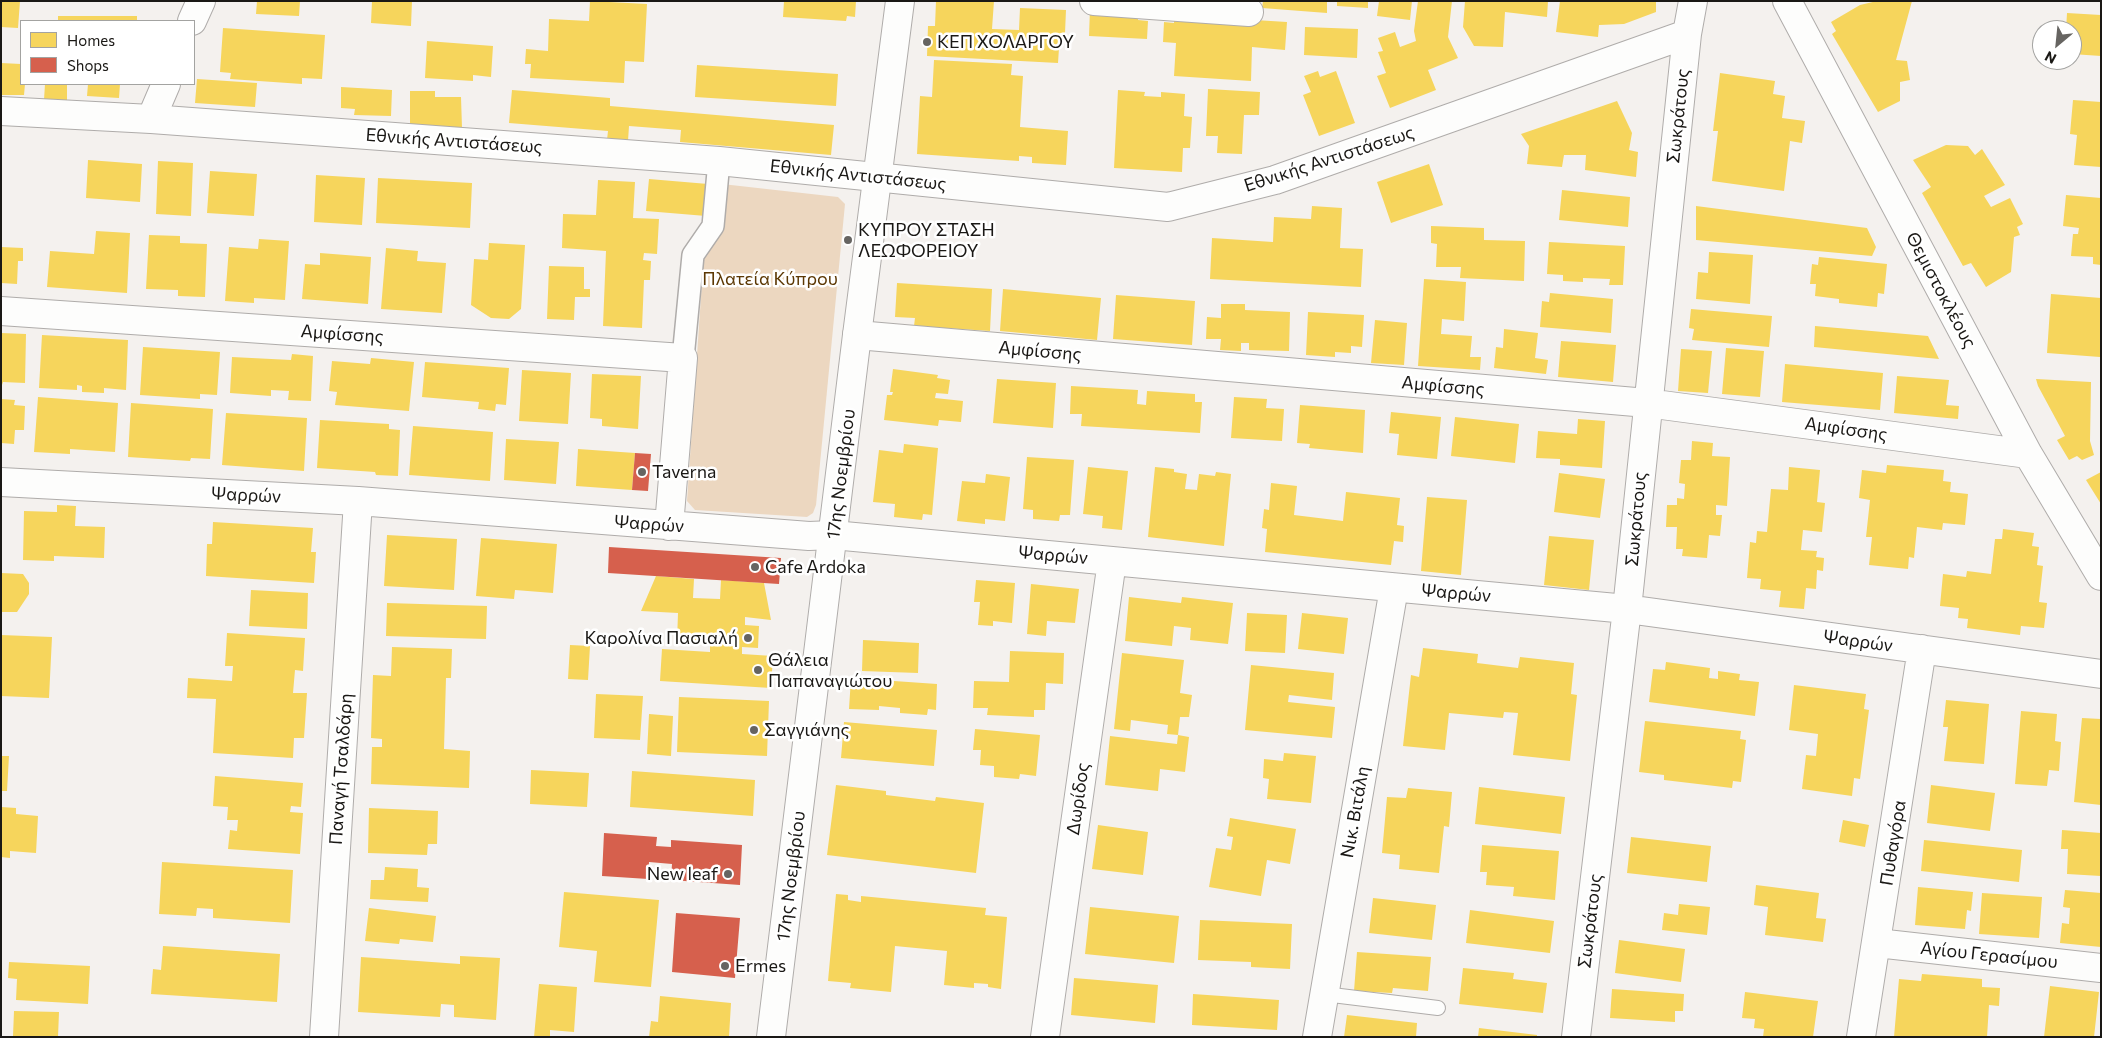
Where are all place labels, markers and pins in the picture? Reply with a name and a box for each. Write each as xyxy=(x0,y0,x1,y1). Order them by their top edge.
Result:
place label: ΚΕΠ ΧΟΛΑΡΓΟΥ xyxy=(937,31,1074,53)
marker: ΚΕΠ ΧΟΛΑΡΓΟΥ xyxy=(921,36,933,48)
place label: ΚΥΠΡΟΥ ΣΤΑΣΗ ΛΕΩΦΟΡΕΙΟΥ xyxy=(858,219,995,262)
marker: ΚΥΠΡΟΥ ΣΤΑΣΗ ΛΕΩΦΟΡΕΙΟΥ xyxy=(842,234,854,246)
place label: Taverna xyxy=(652,461,717,483)
marker: Taverna xyxy=(636,466,648,478)
place label: Cafe Ardoka xyxy=(765,556,866,578)
marker: Cafe Ardoka xyxy=(749,561,761,573)
place label: Καρολίνα Πασιαλή xyxy=(584,627,738,649)
marker: Καρολίνα Πασιαλή xyxy=(742,632,754,644)
place label: Θάλεια Παπαναγιώτου xyxy=(768,649,892,692)
marker: Θάλεια Παπαναγιώτου xyxy=(752,664,764,676)
place label: Σαγγιάνης xyxy=(764,719,849,741)
marker: Σαγγιάνης xyxy=(748,724,760,736)
place label: New leaf xyxy=(647,863,718,885)
marker: New leaf xyxy=(722,868,734,880)
place label: Ermes xyxy=(735,955,786,977)
marker: Ermes xyxy=(719,960,731,972)

